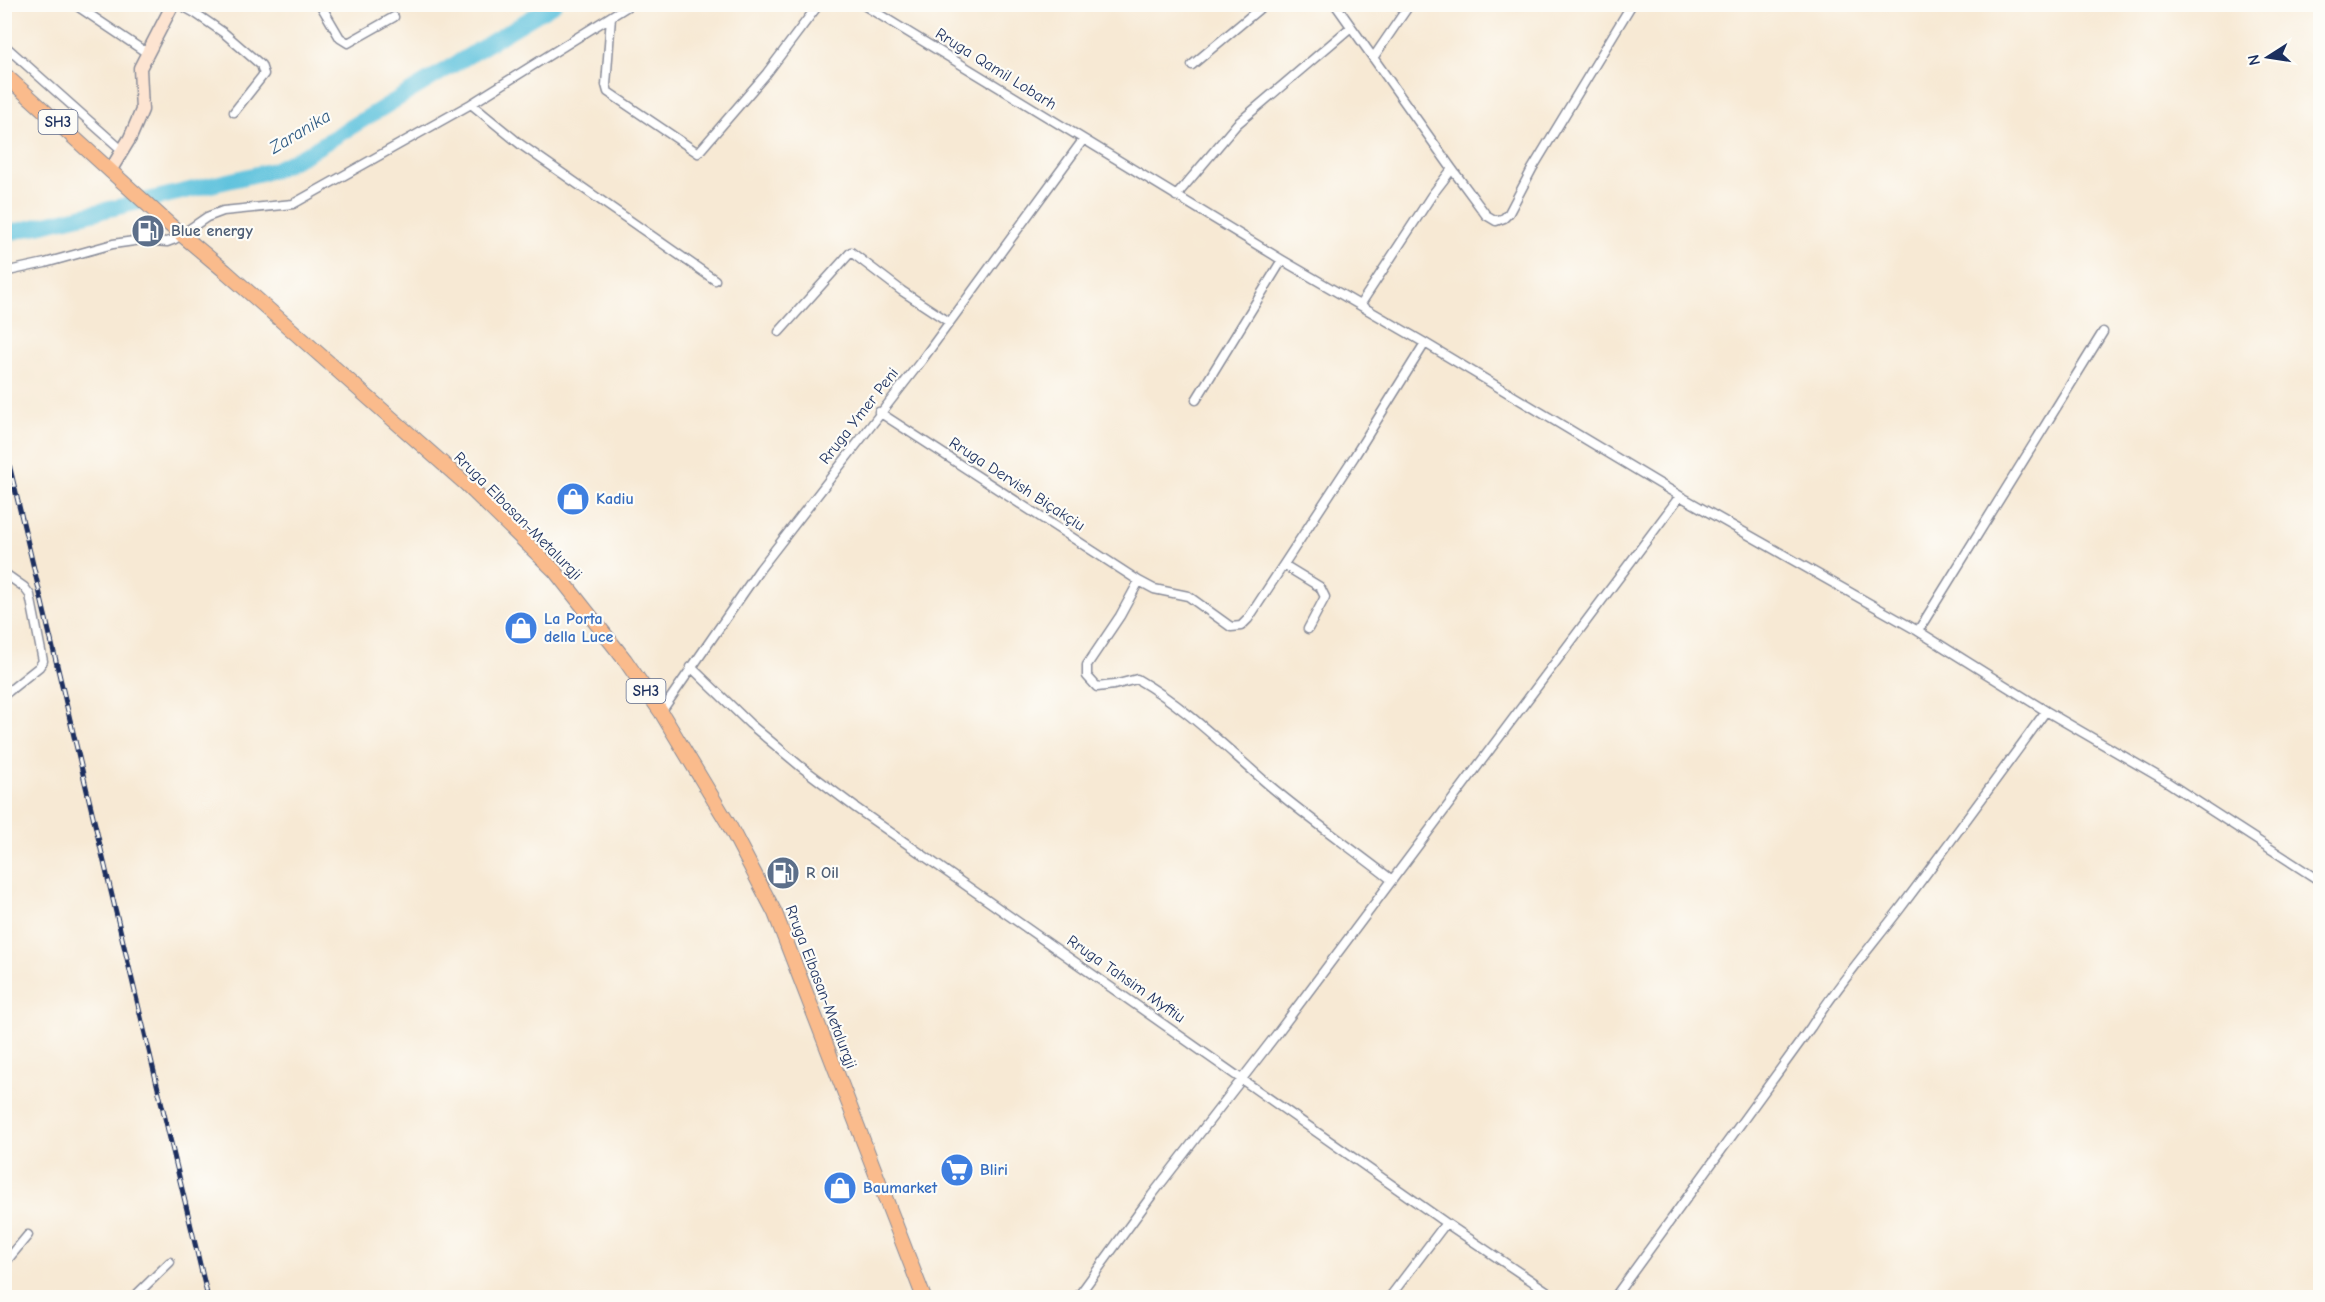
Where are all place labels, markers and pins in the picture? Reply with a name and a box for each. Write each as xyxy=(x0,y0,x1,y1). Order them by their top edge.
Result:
fuel station icon: Blue energy xyxy=(130,213,166,249)
place label: Blue energy xyxy=(171,222,254,240)
shop icon: Kadiu xyxy=(555,481,591,517)
place label: Kadiu xyxy=(596,490,634,508)
shop icon: La Porta della Luce xyxy=(503,610,539,646)
place label: La Porta della Luce xyxy=(544,610,614,646)
fuel station icon: R Oil xyxy=(765,855,801,891)
place label: R Oil xyxy=(806,864,839,882)
supermarket icon: Bliri xyxy=(939,1152,975,1188)
place label: Bliri xyxy=(980,1161,1008,1179)
shop icon: Baumarket xyxy=(822,1170,858,1206)
place label: Baumarket xyxy=(863,1179,938,1197)

